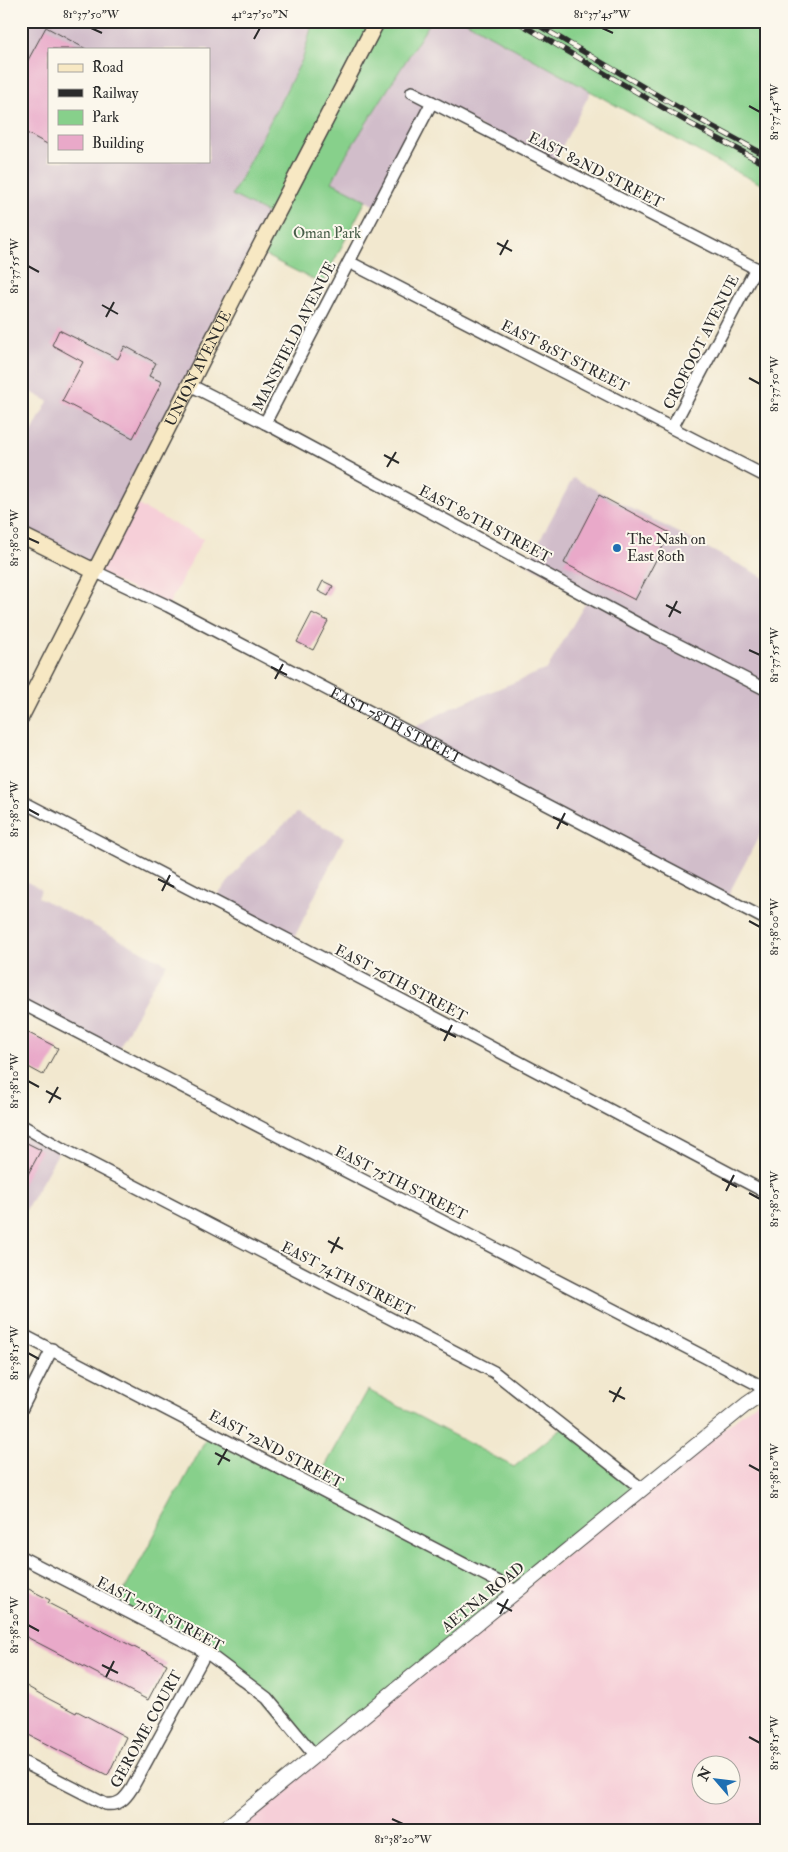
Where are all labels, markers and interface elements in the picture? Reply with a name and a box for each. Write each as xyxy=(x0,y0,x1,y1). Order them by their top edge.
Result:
text: 81°37'50"W xyxy=(63,7,120,22)
text: 41°27'50"N xyxy=(232,7,289,22)
text: 81°37'45"W xyxy=(574,7,631,22)
legend xyxy=(48,48,210,162)
text: Road xyxy=(92,58,124,77)
text: 81°37'45"W xyxy=(767,83,782,140)
text: Railway xyxy=(92,84,139,103)
text: Park xyxy=(92,108,119,127)
street label: EAST 82ND STREET xyxy=(525,128,667,213)
text: Building xyxy=(92,134,144,153)
park label: Oman Park xyxy=(293,224,361,243)
text: 81°37'55"W xyxy=(7,238,22,294)
street label: MANSFIELD AVENUE xyxy=(248,258,340,414)
street label: CROFOOT AVENUE xyxy=(659,272,744,413)
street label: UNION AVENUE xyxy=(161,307,236,430)
street label: EAST 81ST STREET xyxy=(498,316,632,397)
text: 81°37'50"W xyxy=(767,355,782,412)
street label: EAST 80TH STREET xyxy=(415,481,554,567)
text: 81°38'00"W xyxy=(7,509,22,567)
place label: The Nash on East 80th xyxy=(627,530,706,566)
marker: The Nash on East 80th xyxy=(611,542,623,554)
text: 81°37'55"W xyxy=(767,627,782,683)
street label: EAST 78TH STREET xyxy=(326,683,465,768)
text: 81°38'05"W xyxy=(7,780,22,837)
text: 81°38'00"W xyxy=(767,898,782,956)
street label: EAST 76TH STREET xyxy=(331,941,470,1026)
text: 81°38'10"W xyxy=(7,1053,22,1109)
street label: EAST 75TH STREET xyxy=(331,1142,470,1225)
text: 81°38'05"W xyxy=(767,1170,782,1227)
street label: EAST 74TH STREET xyxy=(278,1238,418,1321)
text: 81°38'15"W xyxy=(7,1325,22,1380)
street label: EAST 72ND STREET xyxy=(205,1406,346,1493)
text: 81°38'10"W xyxy=(767,1443,782,1499)
street label: AETNA ROAD xyxy=(437,1558,529,1637)
street label: EAST 71ST STREET xyxy=(93,1573,226,1656)
text: 81°38'20"W xyxy=(7,1596,22,1654)
street label: GEROME COURT xyxy=(106,1667,187,1791)
text: 81°38'15"W xyxy=(767,1715,782,1770)
north arrow xyxy=(690,1754,740,1804)
text: N xyxy=(694,1764,716,1785)
text: 81°38'20"W xyxy=(374,1832,432,1847)

